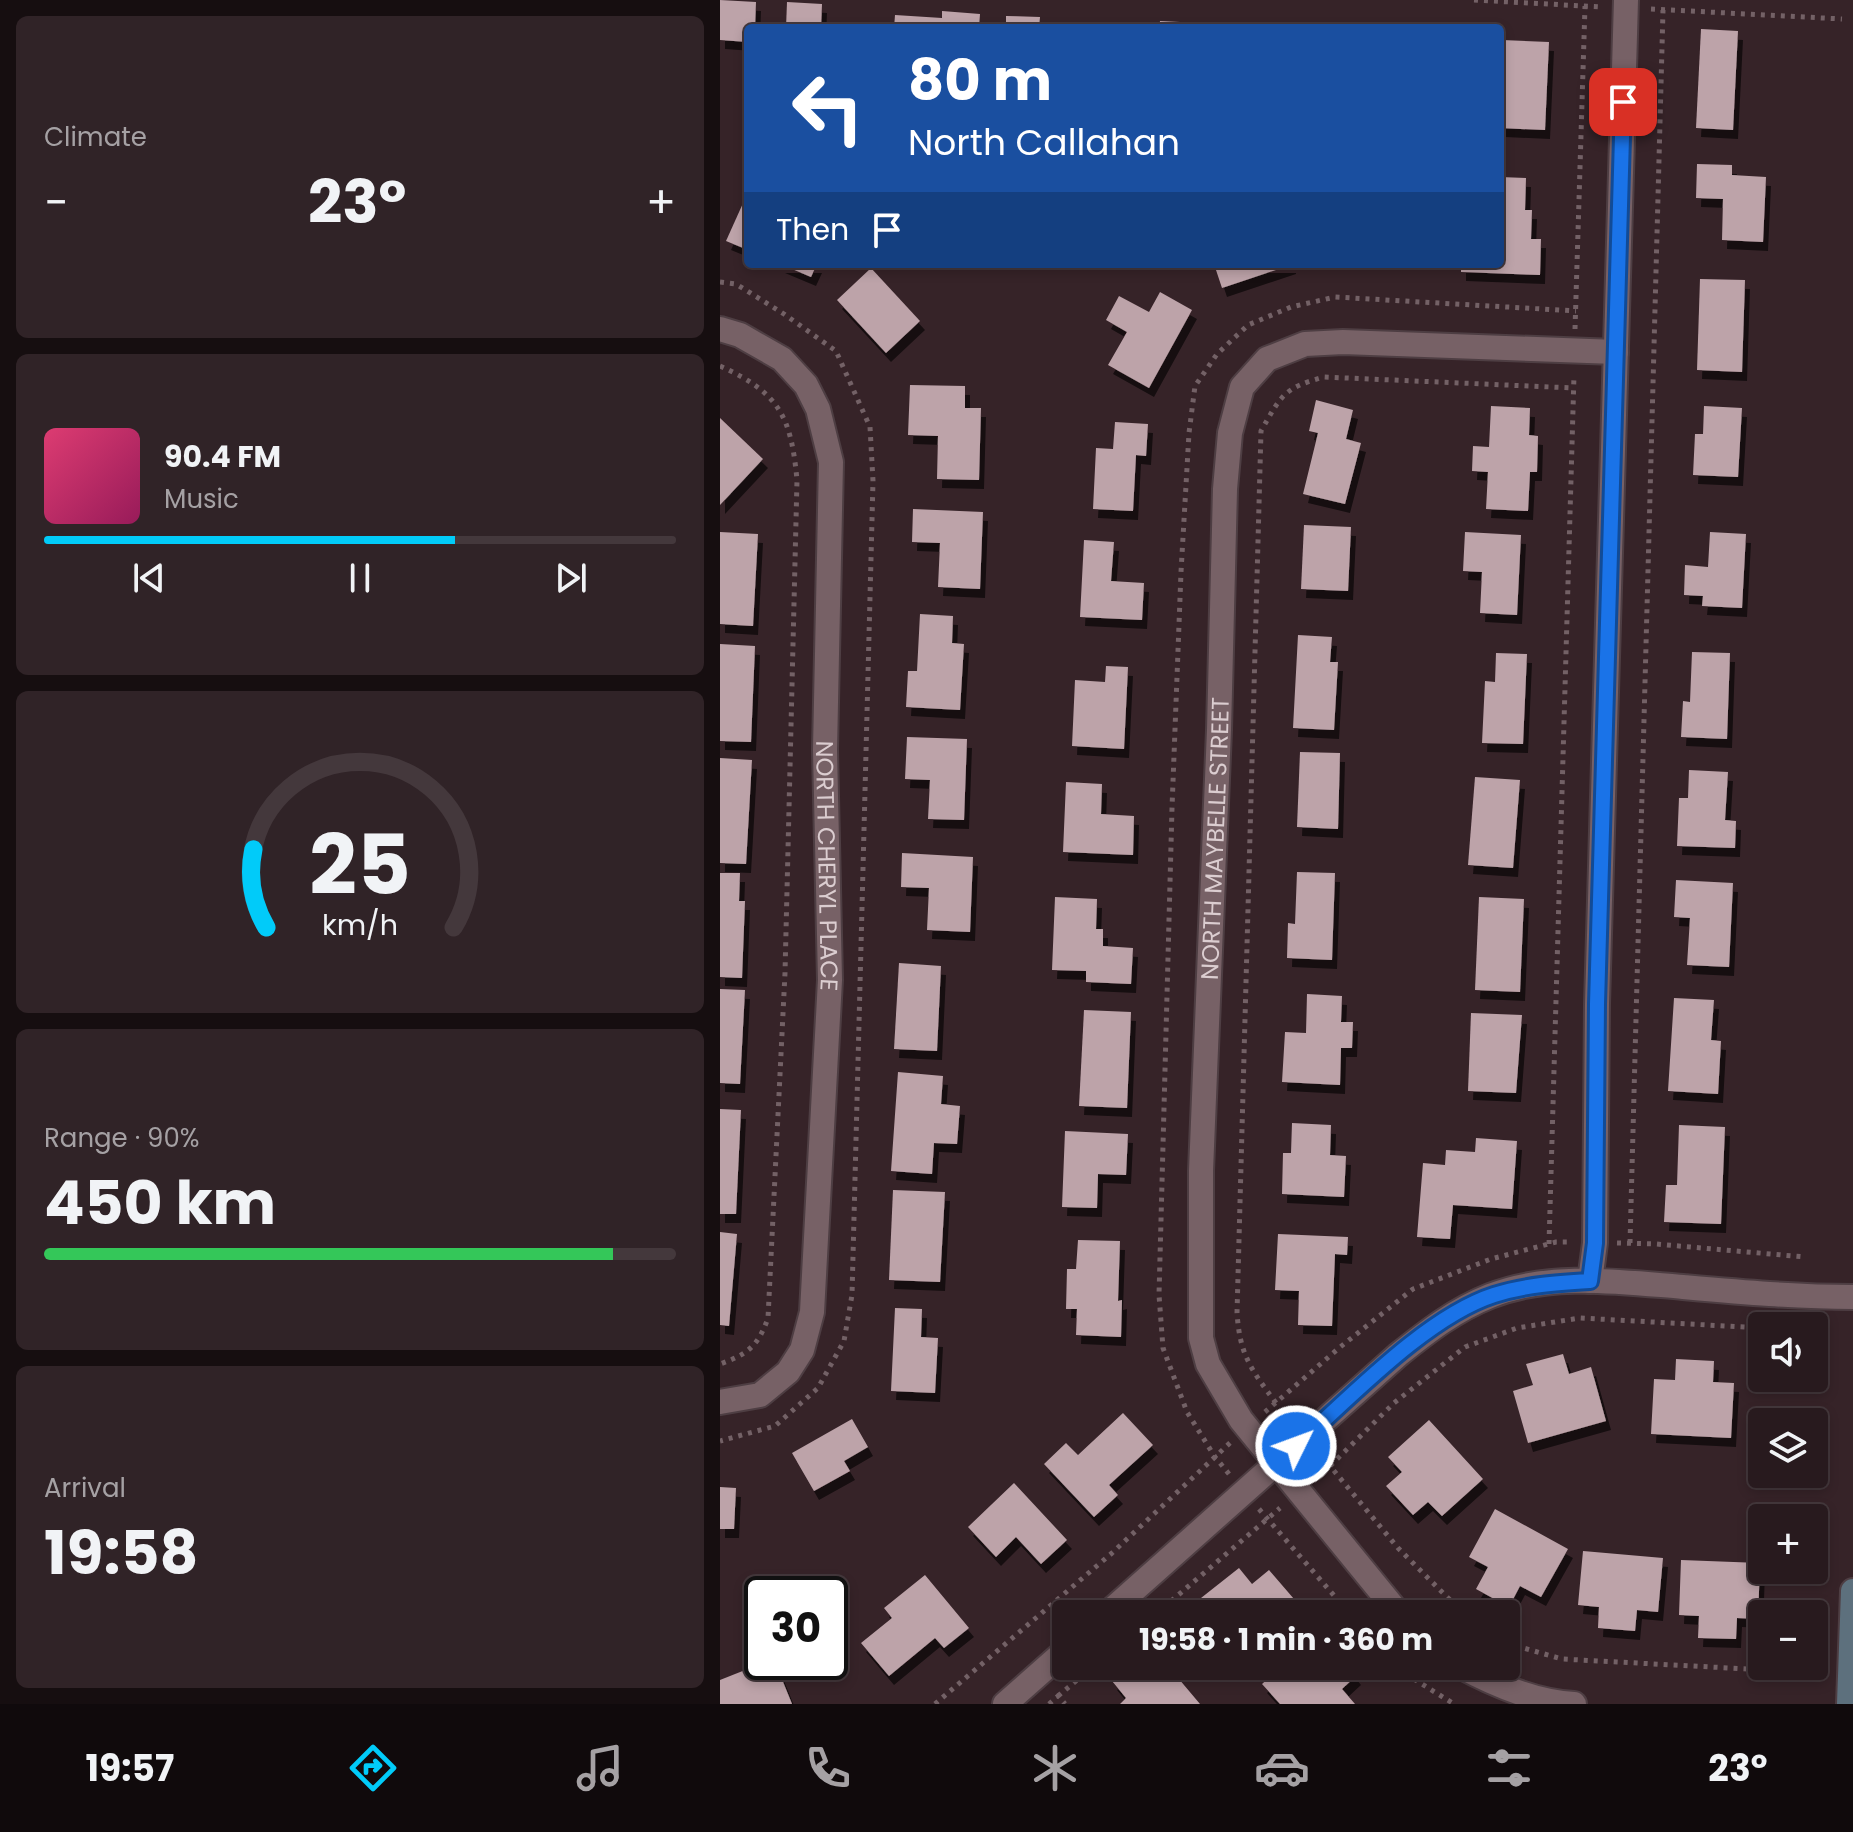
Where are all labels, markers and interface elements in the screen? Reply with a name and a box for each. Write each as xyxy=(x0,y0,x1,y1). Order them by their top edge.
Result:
text: 80 m xyxy=(908,41,1052,120)
icon: left xyxy=(776,56,880,160)
pin xyxy=(1589,68,1657,136)
icon: arrive xyxy=(1601,80,1645,124)
text: North Callahan xyxy=(908,117,1180,168)
text: Climate xyxy=(44,119,147,155)
text: 23° xyxy=(308,160,406,244)
text: − xyxy=(44,172,68,233)
text: + xyxy=(646,172,676,233)
text: Then xyxy=(776,208,849,251)
icon: arrive xyxy=(865,208,909,252)
text: 90.4 FM xyxy=(164,435,281,478)
text: Music xyxy=(164,481,239,517)
icon: previous xyxy=(127,556,171,600)
icon: pause xyxy=(338,556,382,600)
icon: next xyxy=(549,556,593,600)
street label: NORTH MAYBELLE STREET xyxy=(1192,697,1236,980)
street label: NORTH CHERYL PLACE xyxy=(808,740,847,992)
text: 25 xyxy=(309,807,411,923)
text: km/h xyxy=(322,905,398,945)
text: Range · 90% xyxy=(44,1120,200,1156)
text: 450 km xyxy=(44,1161,276,1245)
map controls xyxy=(1748,1312,1828,1680)
button: sound xyxy=(1748,1312,1828,1392)
position arrow xyxy=(1254,1404,1338,1488)
button: layers xyxy=(1748,1408,1828,1488)
text: Arrival xyxy=(44,1470,126,1506)
button: + xyxy=(1748,1504,1828,1584)
text: 19:58 xyxy=(44,1511,198,1595)
speed limit sign: 30 xyxy=(744,1576,848,1680)
button: − xyxy=(1748,1600,1828,1680)
text: 19:58 · 1 min · 360 m xyxy=(1139,1618,1433,1661)
icon: directions xyxy=(345,1740,401,1796)
icon: music xyxy=(572,1740,628,1796)
icon: phone xyxy=(800,1740,856,1796)
icon: climate xyxy=(1027,1740,1083,1796)
icon: car xyxy=(1254,1740,1310,1796)
icon: filters xyxy=(1481,1740,1537,1796)
text: 19:57 xyxy=(86,1743,174,1794)
text: 23° xyxy=(1708,1743,1767,1794)

